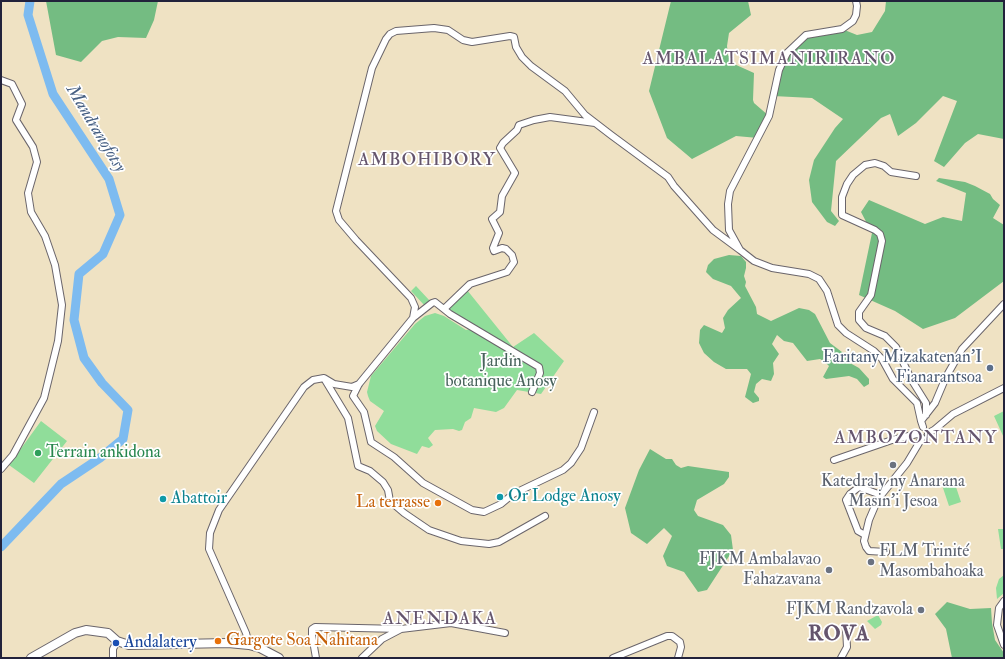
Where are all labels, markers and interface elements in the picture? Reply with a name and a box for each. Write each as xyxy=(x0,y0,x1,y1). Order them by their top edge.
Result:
district label: AMBALATSIMANIRIRANO xyxy=(642,49,896,71)
water label: Mandranofotsy xyxy=(60,81,130,177)
district label: AMBOHIBORY xyxy=(358,150,496,172)
place label: Faritany Mizakatenan'I Fianarantsoa xyxy=(822,348,982,388)
park label: Jardin botanique Anosy xyxy=(445,352,557,392)
marker: Faritany Mizakatenan'I Fianarantsoa xyxy=(985,363,995,373)
district label: AMBOZONTANY xyxy=(834,428,998,450)
place label: Terrain ankidona xyxy=(46,443,161,463)
marker: Terrain ankidona xyxy=(33,448,43,458)
marker: Katedraly ny Anarana Masin'i Jesoa xyxy=(888,460,898,470)
place label: Katedraly ny Anarana Masin'i Jesoa xyxy=(821,472,965,512)
place label: Or Lodge Anosy xyxy=(508,487,621,507)
place label: Abattoir xyxy=(171,489,227,509)
marker: Or Lodge Anosy xyxy=(495,492,505,502)
place label: La terrasse xyxy=(356,493,430,513)
marker: Abattoir xyxy=(158,494,168,504)
marker: La terrasse xyxy=(433,498,443,508)
place label: FLM Trinité Masombahoaka xyxy=(879,542,984,582)
place label: FJKM Ambalavao Fahazavana xyxy=(699,550,821,590)
marker: FLM Trinité Masombahoaka xyxy=(866,557,876,567)
marker: FJKM Ambalavao Fahazavana xyxy=(824,565,834,575)
place label: FJKM Randzavola xyxy=(786,600,913,620)
marker: FJKM Randzavola xyxy=(916,605,926,615)
district label: ANENDAKA xyxy=(383,609,497,631)
district label: ROVA xyxy=(808,622,870,648)
place label: Gargote Soa Nahitana xyxy=(226,631,378,651)
place label: Andalatery xyxy=(124,633,197,653)
marker: Gargote Soa Nahitana xyxy=(213,636,223,646)
marker: Andalatery xyxy=(111,638,121,648)

